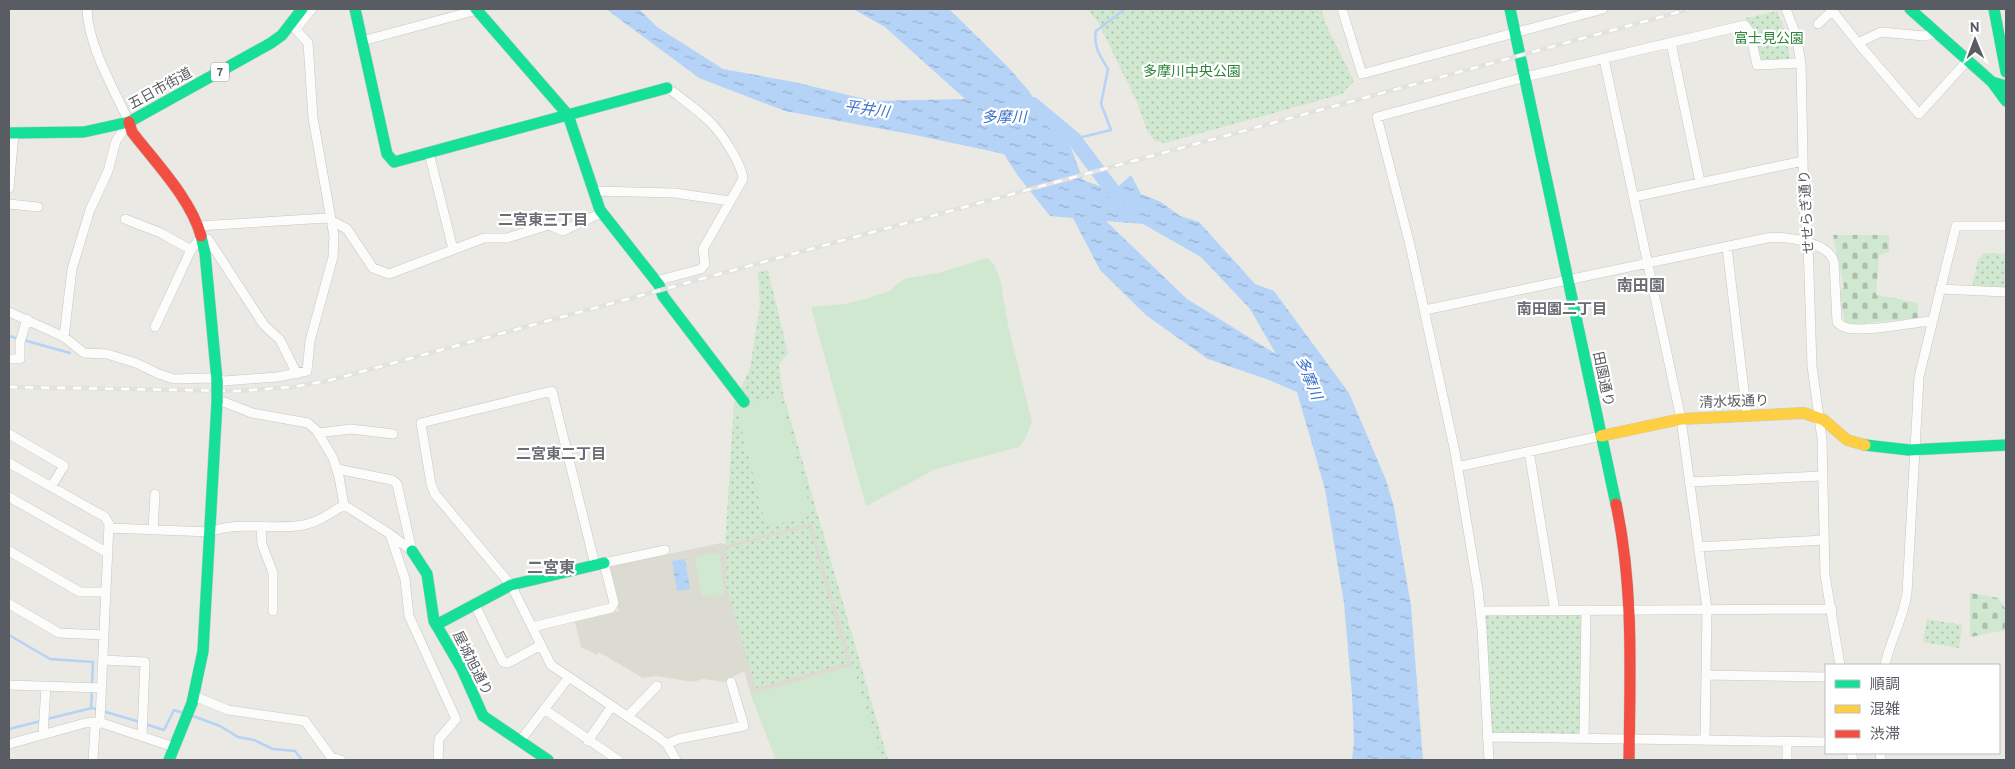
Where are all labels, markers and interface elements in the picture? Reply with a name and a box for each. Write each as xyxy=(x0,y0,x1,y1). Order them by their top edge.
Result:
north arrow xyxy=(1950,15,2000,65)
text: N xyxy=(1970,20,1980,37)
park label: 富士見公園 xyxy=(1734,31,1804,48)
road number: 7 xyxy=(211,62,229,82)
park label: 多摩川中央公園 xyxy=(1143,64,1241,81)
street label: 五日市街道 xyxy=(126,65,195,114)
water label: 平井川 xyxy=(843,98,892,123)
water label: 多摩川 xyxy=(981,109,1028,128)
street label: せせらぎ通り xyxy=(1797,170,1818,254)
district label: 二宮東三丁目 xyxy=(498,212,588,231)
district label: 南田園 xyxy=(1617,277,1665,297)
district label: 南田園二丁目 xyxy=(1517,301,1607,320)
street label: 田園通り xyxy=(1588,350,1617,408)
water label: 多摩川 xyxy=(1290,354,1326,405)
street label: 清水坂通り xyxy=(1699,393,1769,412)
district label: 二宮東二丁目 xyxy=(516,446,606,465)
district label: 二宮東 xyxy=(527,559,575,579)
street label: 屋城旭通り xyxy=(448,629,495,699)
legend xyxy=(1825,664,2000,754)
text: 順調 xyxy=(1870,676,1900,695)
text: 混雑 xyxy=(1870,701,1900,720)
text: 渋滞 xyxy=(1870,726,1900,745)

